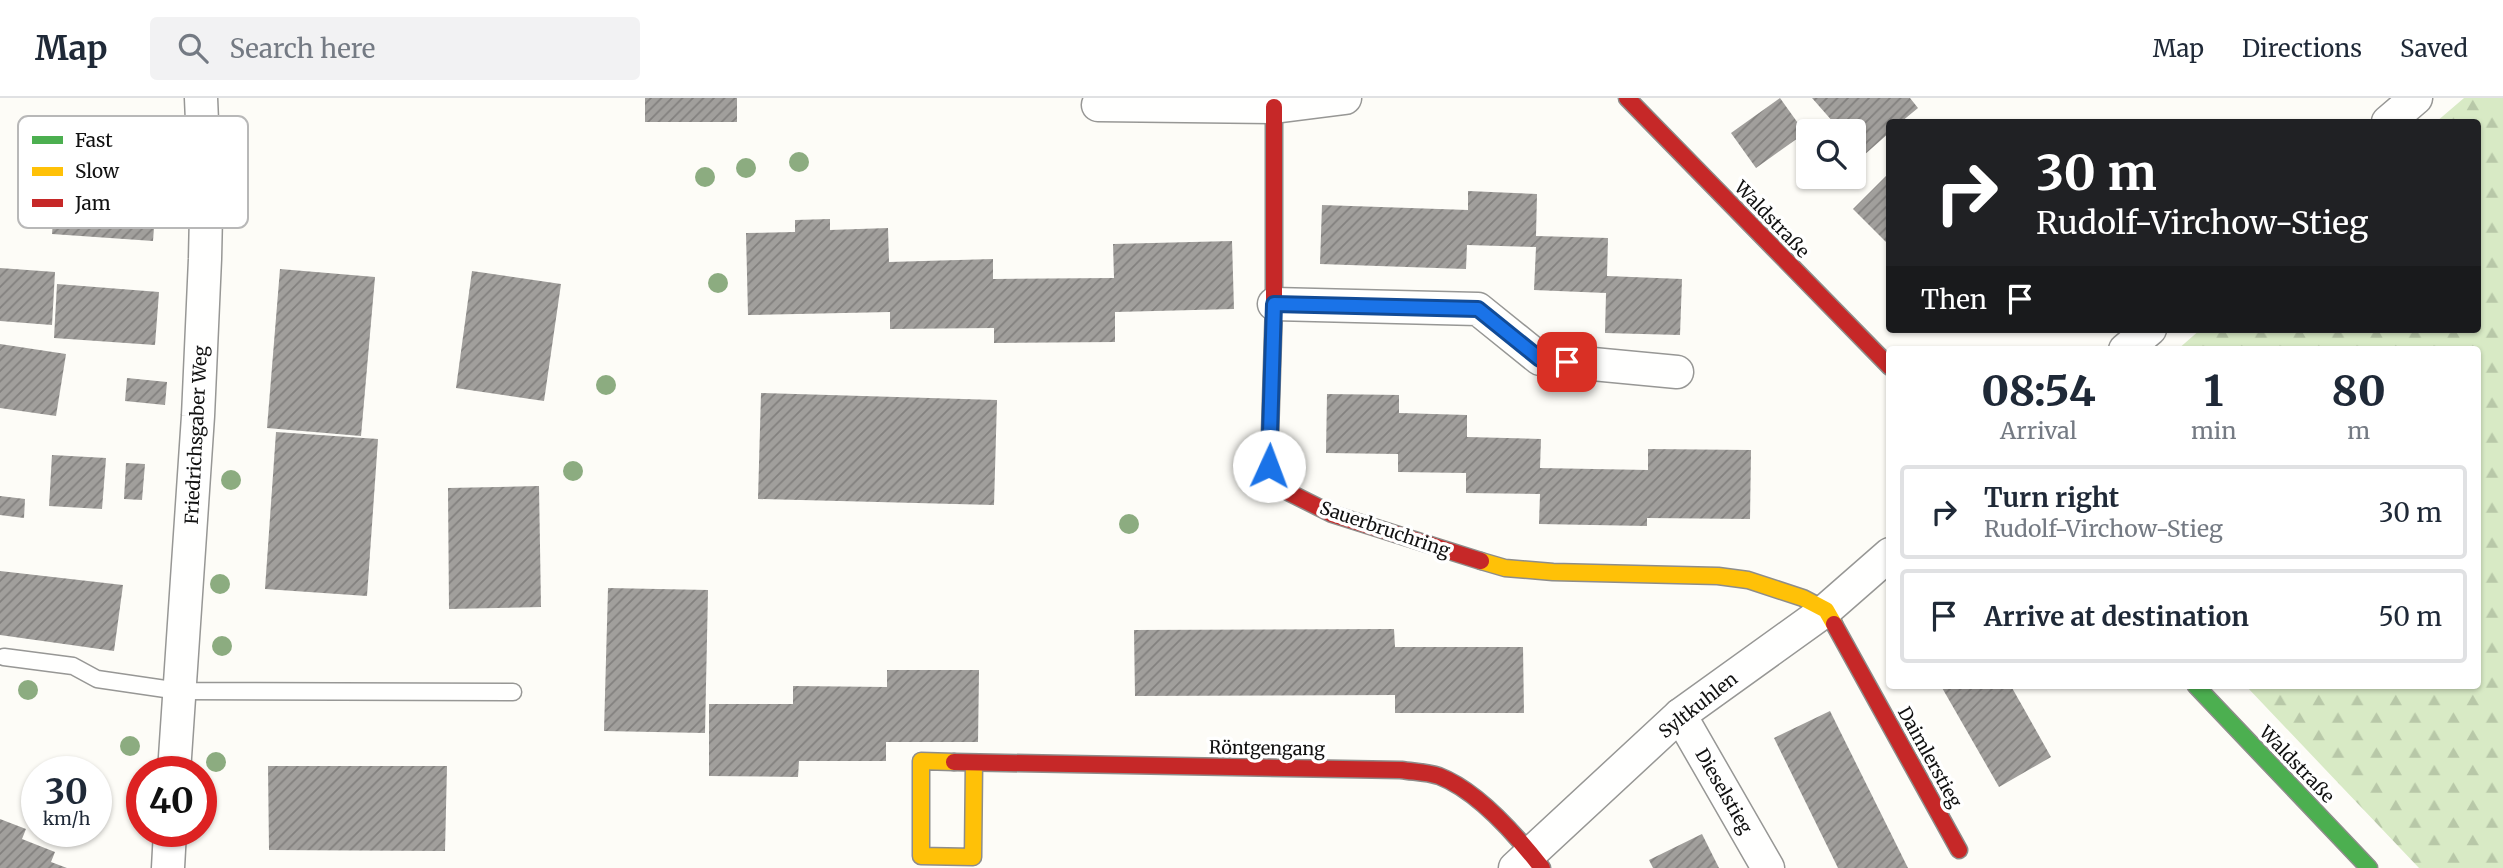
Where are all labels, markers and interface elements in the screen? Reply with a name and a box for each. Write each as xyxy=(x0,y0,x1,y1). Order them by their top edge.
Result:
search box xyxy=(150,17,640,80)
text: Map xyxy=(35,28,108,69)
icon: search xyxy=(174,29,212,67)
text: Search here xyxy=(230,32,375,65)
text: Map xyxy=(2153,33,2204,64)
text: Directions xyxy=(2242,33,2362,64)
text: Saved xyxy=(2400,33,2468,64)
legend xyxy=(18,116,248,228)
map controls xyxy=(1796,119,1866,189)
button: search xyxy=(1796,119,1866,189)
text: Fast xyxy=(75,128,113,152)
text: 30 m xyxy=(2036,142,2157,203)
icon: right xyxy=(1921,147,2012,238)
text: Slow xyxy=(75,159,120,183)
street label: Waldstraße xyxy=(1729,175,1814,262)
text: Jam xyxy=(74,191,111,215)
text: Rudolf-Virchow-Stieg xyxy=(2036,203,2368,243)
icon: arrive xyxy=(2001,280,2039,318)
text: Then xyxy=(1921,283,1987,316)
pin xyxy=(1537,332,1597,392)
icon: arrive xyxy=(1548,343,1586,381)
street label: Friedrichsgaber Weg xyxy=(180,345,212,525)
text: 08:54 xyxy=(1981,365,2096,417)
text: 1 xyxy=(2204,365,2223,417)
text: 80 xyxy=(2332,365,2386,417)
text: Arrival xyxy=(2000,416,2077,445)
text: min xyxy=(2191,416,2236,445)
text: m xyxy=(2347,416,2370,445)
position arrow xyxy=(1232,429,1306,503)
text: Turn right xyxy=(1984,481,2119,514)
icon: right xyxy=(1925,493,1963,531)
street label: Sauerbruchring xyxy=(1317,496,1453,562)
text: 30 m xyxy=(2379,496,2442,529)
text: Rudolf-Virchow-Stieg xyxy=(1984,514,2223,543)
icon: arrive xyxy=(1925,597,1963,635)
text: Arrive at destination xyxy=(1984,600,2249,633)
text: 50 m xyxy=(2378,600,2442,633)
street label: Syltkuhlen xyxy=(1654,667,1742,743)
street label: Daimlerstieg xyxy=(1893,703,1967,812)
street label: Waldstraße xyxy=(2254,720,2339,807)
street label: Röntgengang xyxy=(1209,735,1325,761)
street label: Dieselstieg xyxy=(1690,744,1758,838)
speed limit sign: 40 xyxy=(126,756,217,847)
text: 30 xyxy=(45,770,88,814)
text: km/h xyxy=(43,807,90,830)

